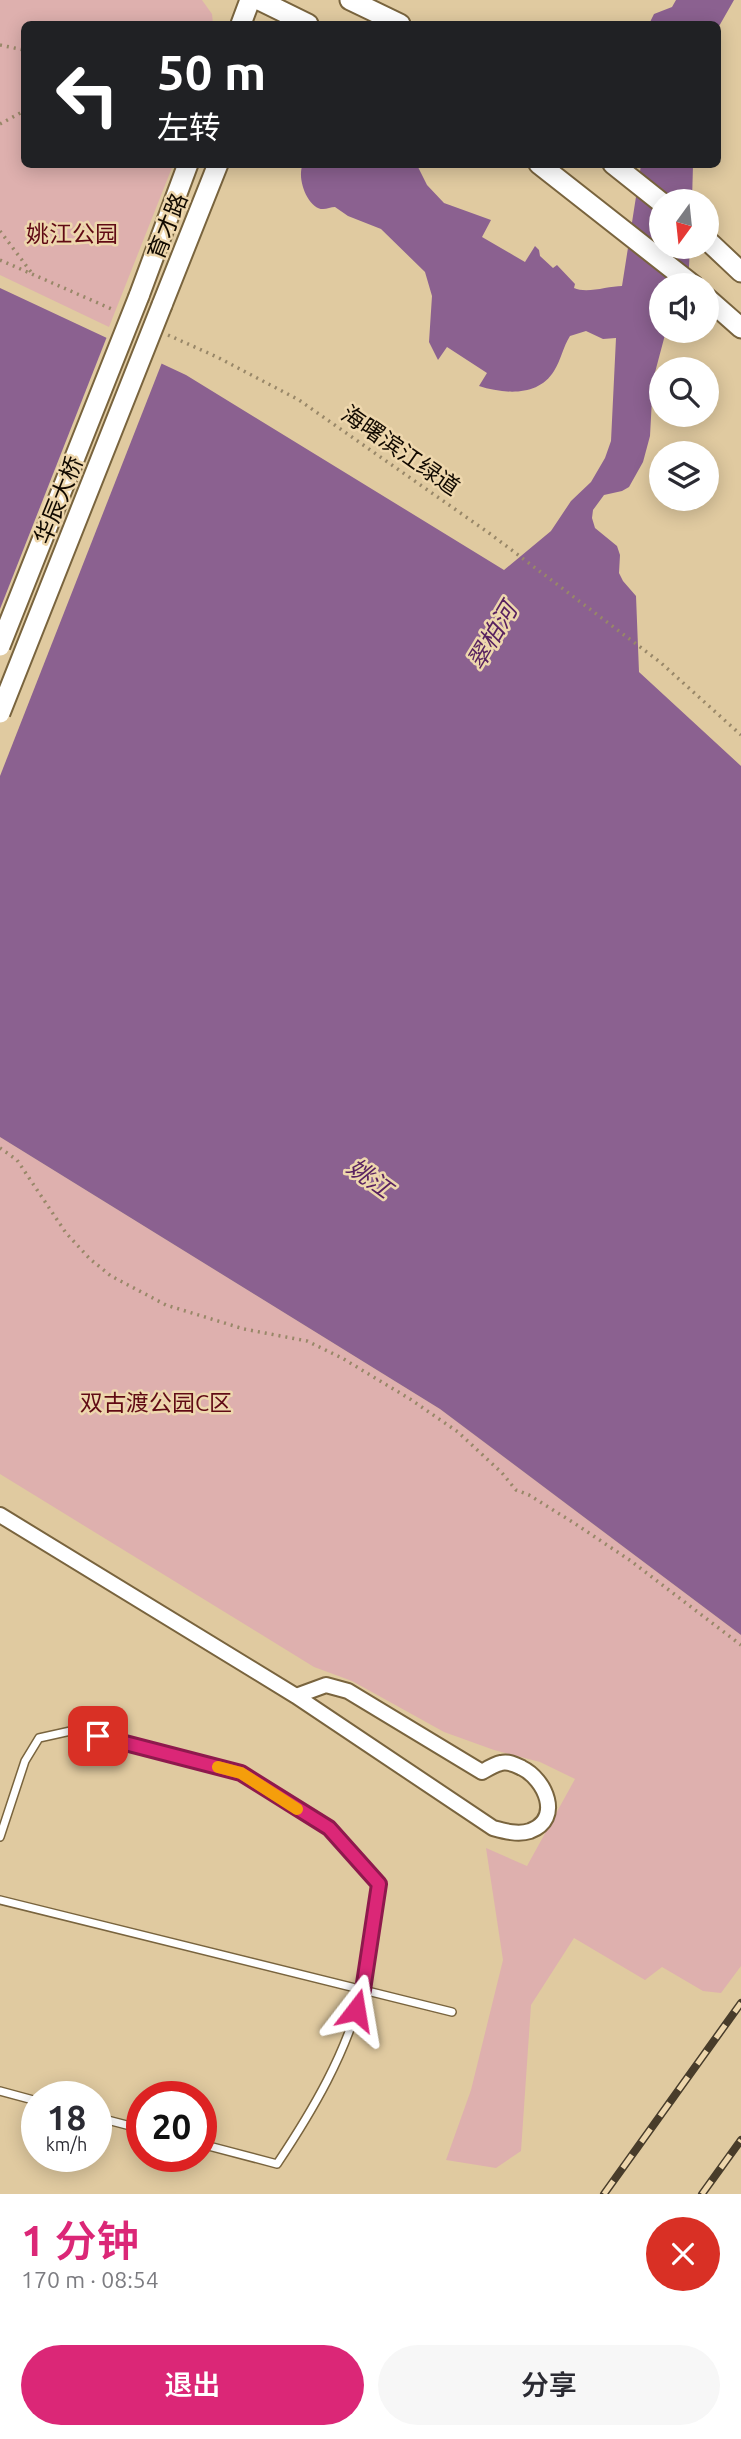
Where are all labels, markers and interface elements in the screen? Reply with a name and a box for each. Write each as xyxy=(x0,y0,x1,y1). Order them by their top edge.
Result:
text: 50 m xyxy=(157,44,266,99)
icon: left xyxy=(42,49,133,140)
text: 左转 xyxy=(157,109,221,145)
street label: 育才路 xyxy=(142,189,192,263)
north arrow xyxy=(649,189,719,259)
map controls xyxy=(649,189,719,511)
park label: 姚江公园 xyxy=(26,221,118,246)
button: sound xyxy=(649,273,719,343)
button: search xyxy=(649,357,719,427)
street label: 海曙滨江绿道 xyxy=(337,400,465,500)
button: layers xyxy=(649,441,719,511)
street label: 华辰大桥 xyxy=(29,453,87,547)
water label: 翠柏河 xyxy=(462,595,524,674)
water label: 姚江 xyxy=(343,1153,400,1205)
park label: 双古渡公园C区 xyxy=(80,1390,232,1415)
pin xyxy=(68,1706,128,1766)
icon: arrive xyxy=(79,1717,117,1755)
position arrow xyxy=(319,1973,393,2047)
speed limit sign: 20 xyxy=(126,2081,217,2172)
text: 18 xyxy=(47,2097,86,2137)
text: km/h xyxy=(46,2134,87,2154)
text: 1 分钟 xyxy=(21,2217,139,2264)
button: close xyxy=(646,2217,720,2291)
text: 170 m · 08:54 xyxy=(21,2267,159,2292)
button: 退出 xyxy=(21,2345,364,2425)
button: 分享 xyxy=(378,2345,720,2425)

